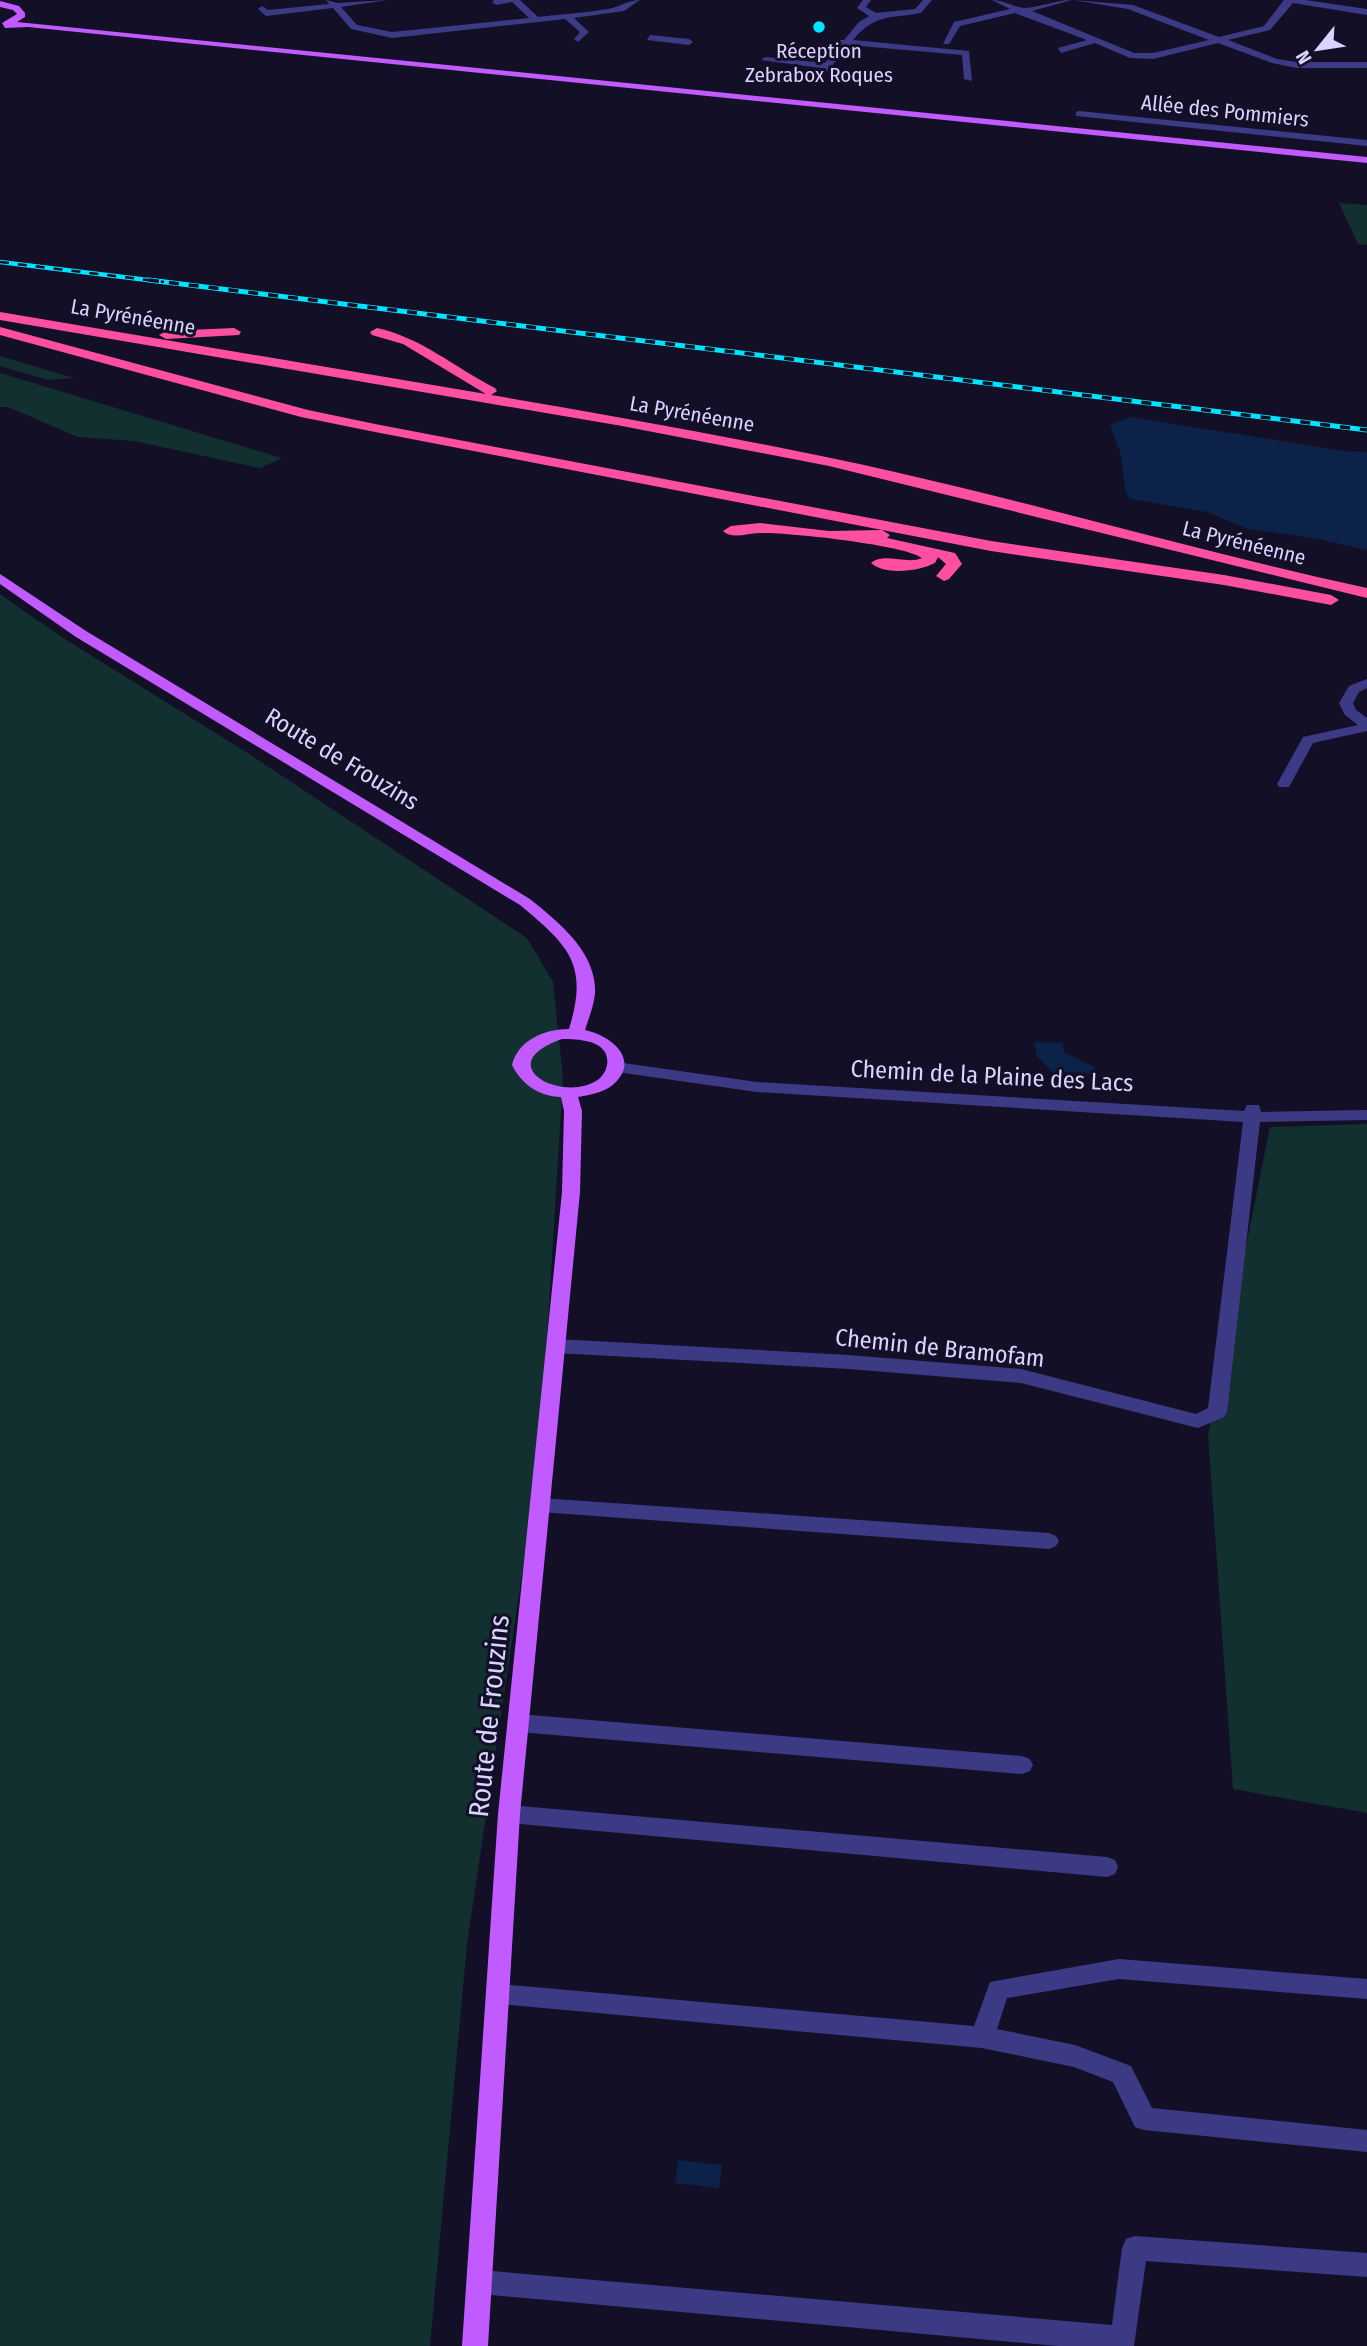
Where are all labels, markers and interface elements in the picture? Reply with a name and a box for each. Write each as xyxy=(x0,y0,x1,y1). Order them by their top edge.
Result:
north arrow xyxy=(1283,14,1353,84)
marker: Réception Zebrabox Roques xyxy=(811,19,827,35)
place label: Réception Zebrabox Roques xyxy=(745,38,893,88)
text: N xyxy=(1291,47,1317,68)
street label: Allée des Pommiers xyxy=(1140,89,1310,133)
street label: La Pyrénéenne xyxy=(69,293,197,341)
street label: La Pyrénéenne xyxy=(628,390,756,438)
street label: La Pyrénéenne xyxy=(1180,515,1308,571)
street label: Route de Frouzins xyxy=(260,702,424,816)
street label: Chemin de la Plaine des Lacs xyxy=(850,1055,1134,1097)
street label: Chemin de Bramofam xyxy=(834,1323,1046,1373)
street label: Route de Frouzins xyxy=(462,1613,516,1819)

